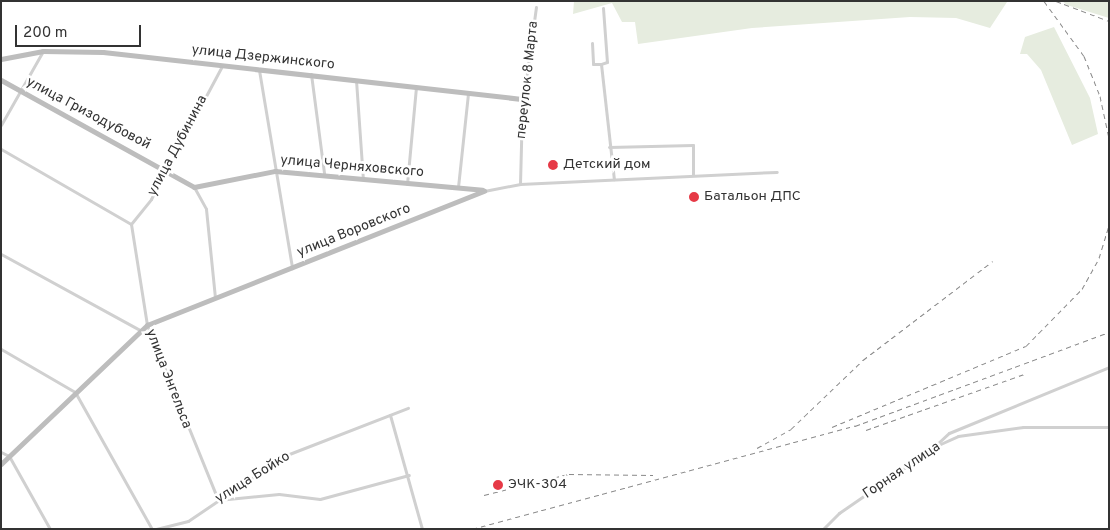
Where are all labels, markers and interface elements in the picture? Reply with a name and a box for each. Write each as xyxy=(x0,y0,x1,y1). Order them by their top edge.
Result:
scale bar xyxy=(18,15,144,47)
street label: переулок 8 Марта xyxy=(513,20,543,140)
text: 200 m xyxy=(23,24,68,43)
street label: улица Дзержинского xyxy=(191,42,335,74)
street label: улица Гризодубовой xyxy=(23,74,153,154)
street label: улица Дубинина xyxy=(144,93,212,199)
street label: улица Черняховского xyxy=(279,152,425,182)
place label: Детский дом xyxy=(563,157,651,173)
marker: Детский дом xyxy=(547,159,559,171)
place label: Батальон ДПС xyxy=(704,189,801,205)
marker: Батальон ДПС xyxy=(688,191,700,203)
street label: улица Воровского xyxy=(295,201,413,261)
street label: улица Энгельса xyxy=(141,327,195,431)
street label: Горная улица xyxy=(860,439,944,503)
street label: улица Бойко xyxy=(213,448,293,508)
place label: ЭЧК-304 xyxy=(508,477,567,493)
marker: ЭЧК-304 xyxy=(492,479,504,491)

